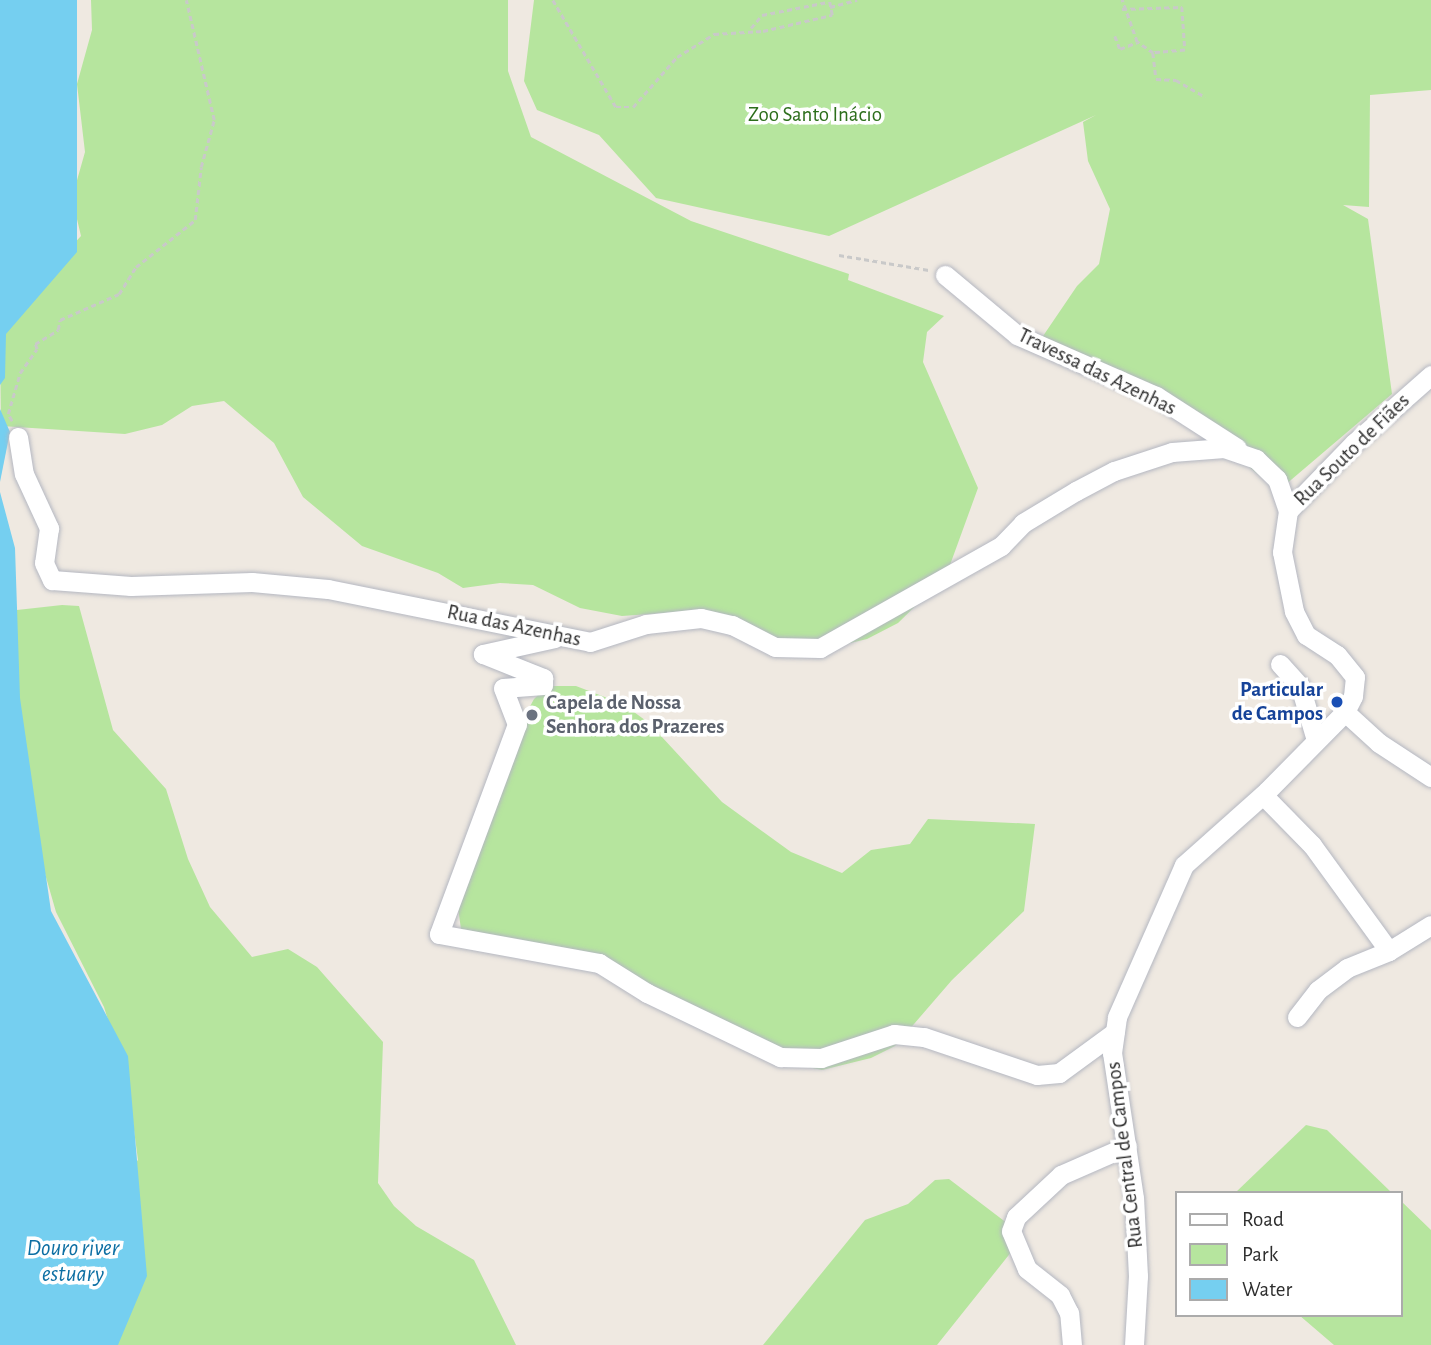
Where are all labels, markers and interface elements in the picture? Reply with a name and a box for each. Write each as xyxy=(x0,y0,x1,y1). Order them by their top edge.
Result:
park label: Zoo Santo Inácio xyxy=(748,102,882,128)
street label: Travessa das Azenhas xyxy=(1014,323,1180,421)
street label: Rua Souto de Fiães xyxy=(1289,388,1415,512)
street label: Rua das Azenhas xyxy=(445,600,583,652)
place label: Particular de Campos xyxy=(1232,677,1323,727)
place label: Capela de Nossa Senhora dos Prazeres xyxy=(546,690,724,740)
marker: Particular de Campos xyxy=(1329,694,1345,710)
marker: Capela de Nossa Senhora dos Prazeres xyxy=(524,707,540,723)
street label: Rua Central de Campos xyxy=(1101,1060,1149,1250)
legend xyxy=(1176,1191,1403,1317)
text: Road xyxy=(1242,1209,1284,1230)
water label: Douro river estuary xyxy=(27,1235,119,1289)
text: Park xyxy=(1242,1244,1278,1265)
text: Water xyxy=(1242,1279,1292,1300)

